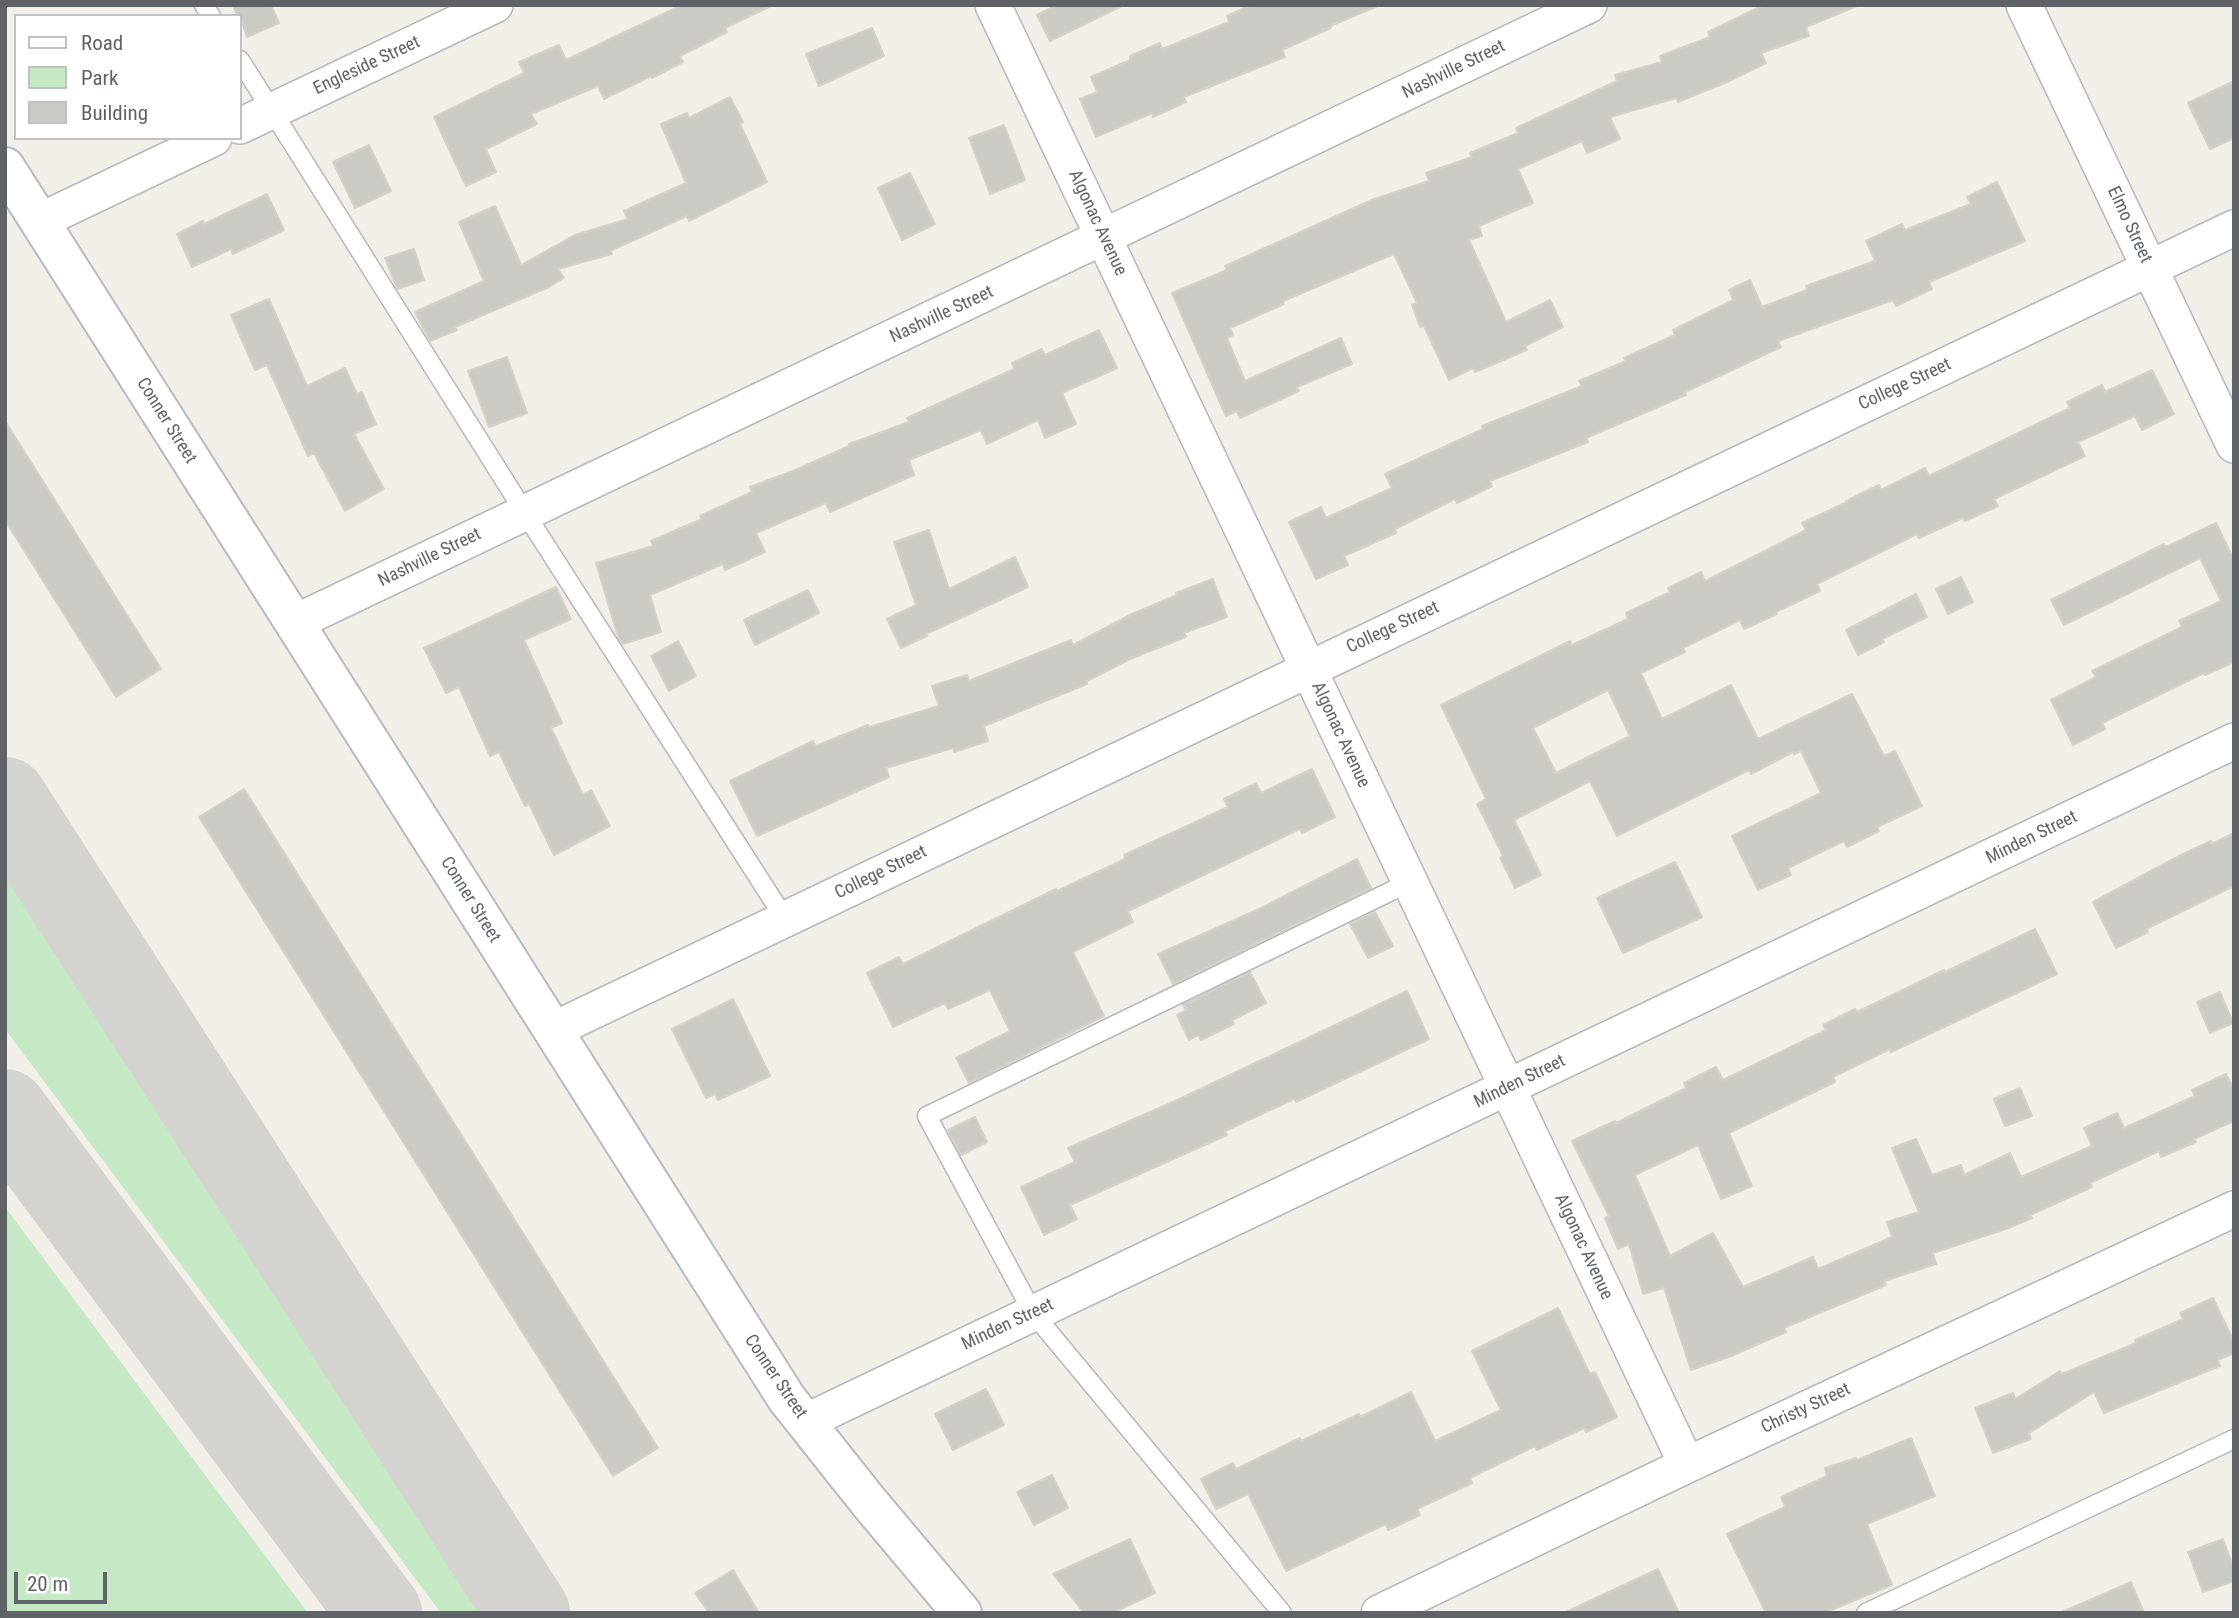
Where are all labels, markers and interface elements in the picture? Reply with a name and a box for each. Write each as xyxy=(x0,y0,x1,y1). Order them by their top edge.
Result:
legend xyxy=(14,14,242,140)
text: Road xyxy=(81,31,123,55)
street label: Engleside Street xyxy=(310,32,424,100)
street label: Nashville Street xyxy=(1399,36,1509,104)
text: Park xyxy=(81,66,118,90)
text: Building xyxy=(81,101,148,125)
street label: Algonac Avenue xyxy=(1063,167,1131,279)
street label: Elmo Street xyxy=(2102,183,2156,267)
street label: Nashville Street xyxy=(887,282,997,348)
street label: College Street xyxy=(1855,354,1955,416)
street label: Conner Street xyxy=(131,374,201,468)
street label: Nashville Street xyxy=(375,524,485,592)
street label: College Street xyxy=(1343,597,1443,659)
street label: Algonac Avenue xyxy=(1306,679,1374,791)
street label: Minden Street xyxy=(1983,807,2081,869)
street label: College Street xyxy=(832,841,930,905)
street label: Conner Street xyxy=(435,853,505,947)
street label: Minden Street xyxy=(1471,1051,1569,1113)
street label: Algonac Avenue xyxy=(1549,1191,1617,1303)
street label: Minden Street xyxy=(959,1294,1057,1356)
street label: Conner Street xyxy=(739,1331,811,1423)
street label: Christy Street xyxy=(1758,1379,1854,1439)
scale bar xyxy=(18,1558,110,1602)
text: 20 m xyxy=(27,1572,68,1596)

